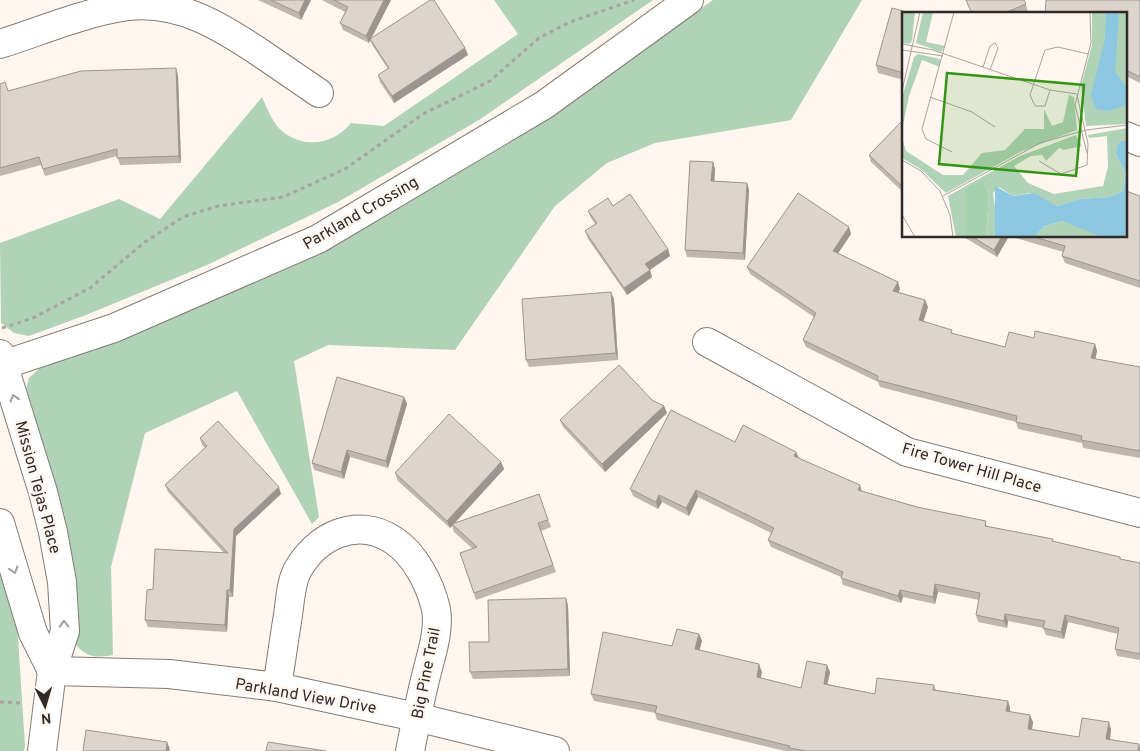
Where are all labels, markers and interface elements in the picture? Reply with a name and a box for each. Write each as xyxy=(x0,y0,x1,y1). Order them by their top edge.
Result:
inset map xyxy=(902,12,1128,238)
street label: Parkland Crossing xyxy=(300,173,422,255)
one-way arrow xyxy=(10,394,20,402)
street label: Mission Tejas Place xyxy=(10,419,64,556)
street label: Fire Tower Hill Place xyxy=(899,439,1044,498)
one-way arrow xyxy=(9,565,19,573)
one-way arrow xyxy=(59,619,69,627)
street label: Big Pine Trail xyxy=(408,626,446,721)
street label: Parkland View Drive xyxy=(233,675,378,719)
north arrow xyxy=(20,681,70,731)
text: N xyxy=(40,709,52,726)

